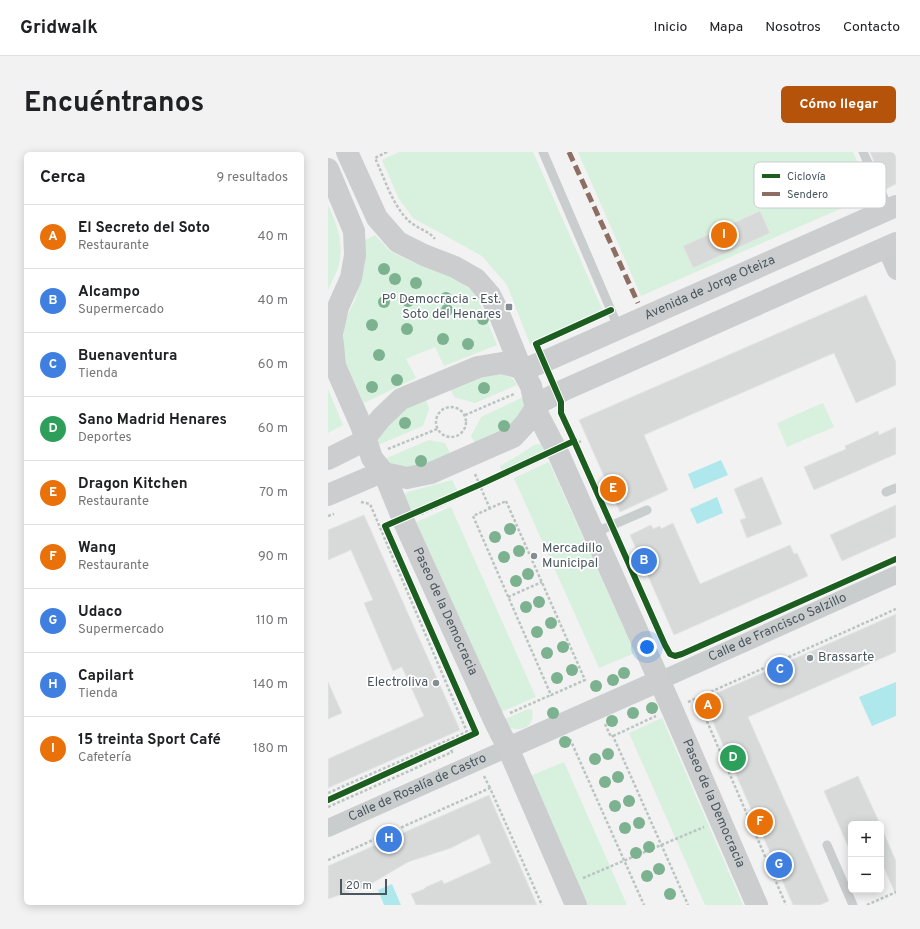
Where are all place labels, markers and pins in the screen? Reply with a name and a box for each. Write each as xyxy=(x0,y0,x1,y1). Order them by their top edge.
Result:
pin: I xyxy=(711,220,737,250)
place label: Pº Democracia - Est. Soto del Henares xyxy=(382,292,501,323)
marker: Pº Democracia - Est. Soto del Henares xyxy=(504,302,514,312)
pin: E xyxy=(600,474,626,504)
place label: Mercadillo Municipal xyxy=(542,541,602,572)
pin: B xyxy=(631,546,657,576)
marker: Mercadillo Municipal xyxy=(529,551,539,561)
place label: Brassarte xyxy=(818,650,874,666)
marker: Brassarte xyxy=(805,653,815,663)
pin: C xyxy=(767,655,793,685)
place label: Electroliva xyxy=(367,675,428,691)
marker: Electroliva xyxy=(431,678,441,688)
pin: A xyxy=(695,691,721,721)
pin: D xyxy=(720,743,746,773)
pin: F xyxy=(747,807,773,837)
pin: H xyxy=(376,824,402,854)
pin: G xyxy=(766,850,792,880)

